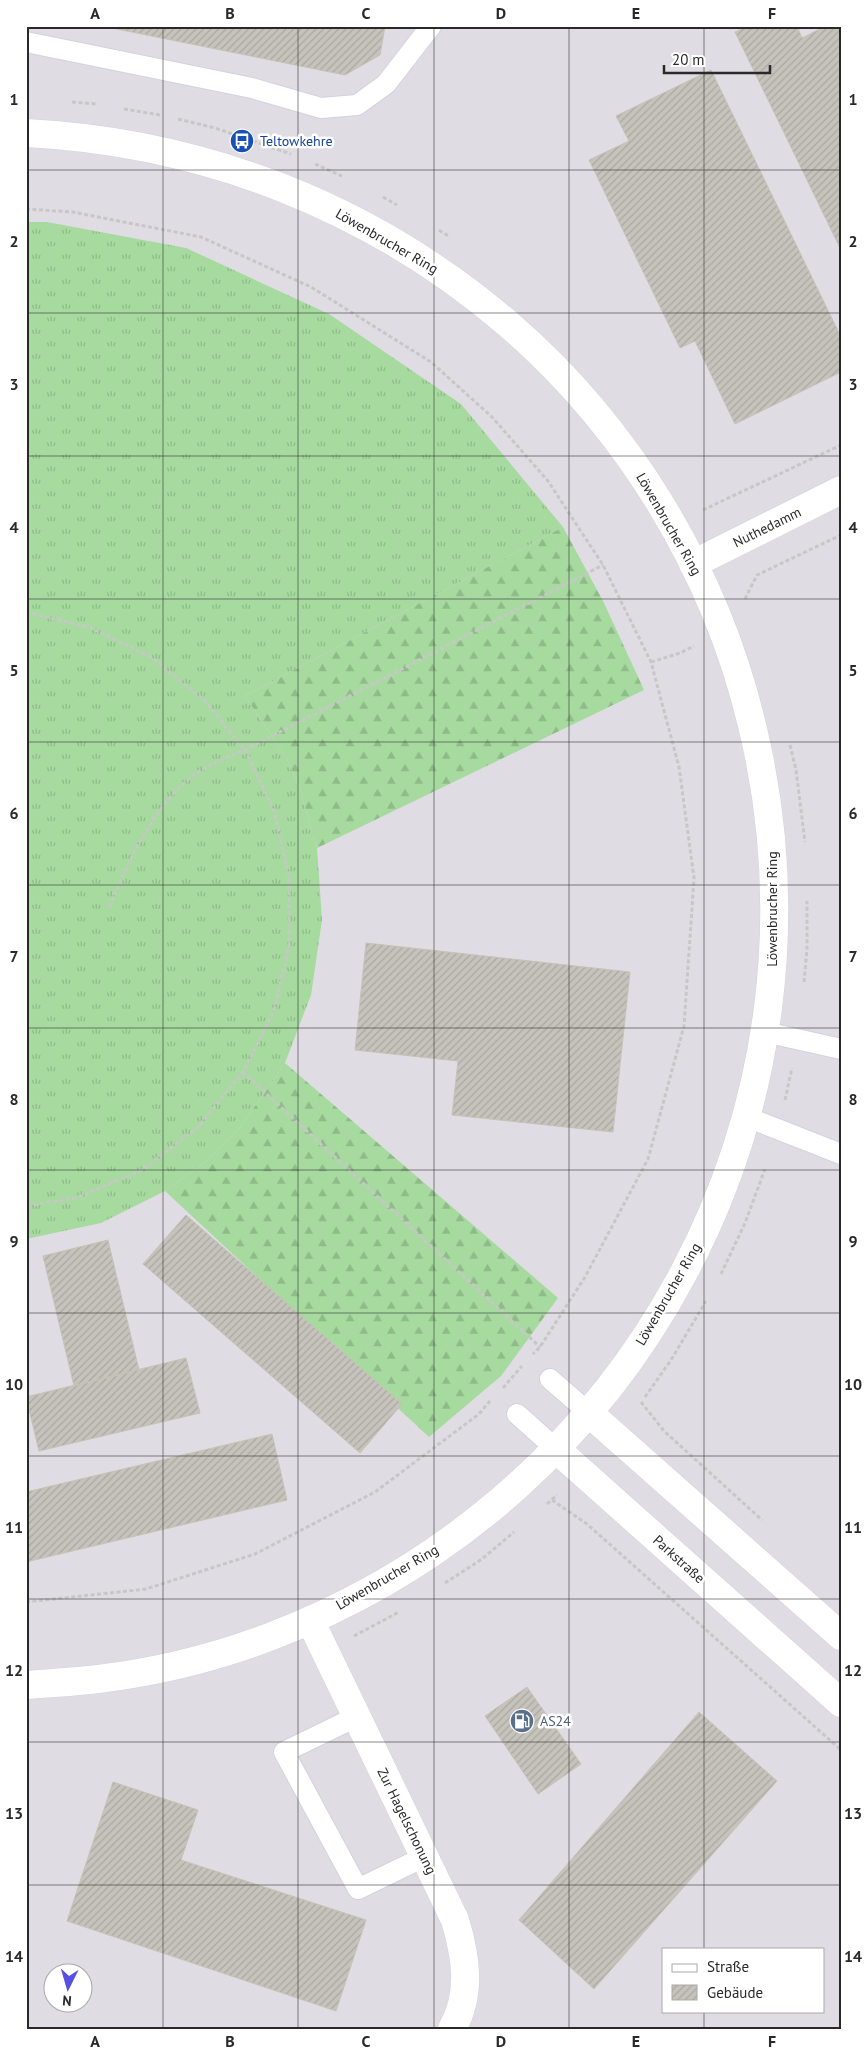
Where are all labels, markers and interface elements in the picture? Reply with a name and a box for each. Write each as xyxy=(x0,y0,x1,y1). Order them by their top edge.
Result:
text: A xyxy=(90,3,100,23)
text: B xyxy=(225,3,235,23)
text: C xyxy=(362,3,371,23)
text: D xyxy=(496,3,506,23)
text: E xyxy=(632,3,640,23)
text: F xyxy=(768,3,776,23)
scale bar xyxy=(664,42,771,74)
text: 20 m xyxy=(672,50,705,69)
text: 1 xyxy=(9,89,19,109)
text: 1 xyxy=(848,89,858,109)
bus stop icon: Teltowkehre xyxy=(229,128,255,154)
place label: Teltowkehre xyxy=(260,132,333,150)
street label: Löwenbrucher Ring xyxy=(333,204,441,278)
text: 2 xyxy=(9,231,19,251)
text: 2 xyxy=(848,231,858,251)
text: 3 xyxy=(9,374,19,394)
text: 3 xyxy=(848,374,858,394)
street label: Löwenbrucher Ring xyxy=(632,470,706,578)
street label: Nuthedamm xyxy=(730,503,804,551)
text: 4 xyxy=(9,517,19,537)
text: 4 xyxy=(848,517,858,537)
text: 5 xyxy=(9,660,19,680)
text: 5 xyxy=(848,660,858,680)
text: 6 xyxy=(9,803,19,823)
text: 6 xyxy=(848,803,858,823)
street label: Löwenbrucher Ring xyxy=(763,851,781,967)
text: 7 xyxy=(9,946,19,966)
text: 7 xyxy=(848,946,858,966)
text: 8 xyxy=(9,1089,19,1109)
text: 8 xyxy=(848,1089,858,1109)
text: 9 xyxy=(9,1231,19,1251)
text: 9 xyxy=(848,1231,858,1251)
street label: Löwenbrucher Ring xyxy=(631,1240,705,1348)
text: 10 xyxy=(5,1374,23,1394)
text: 10 xyxy=(844,1374,862,1394)
text: 11 xyxy=(5,1517,23,1537)
text: 11 xyxy=(844,1517,862,1537)
street label: Parkstraße xyxy=(649,1531,709,1587)
street label: Löwenbrucher Ring xyxy=(333,1540,441,1614)
text: 12 xyxy=(5,1660,23,1680)
text: 12 xyxy=(844,1660,862,1680)
fuel station icon: AS24 xyxy=(509,1708,535,1734)
place label: AS24 xyxy=(540,1712,571,1730)
street label: Zur Hagelschonung xyxy=(373,1765,441,1877)
text: 13 xyxy=(5,1803,23,1823)
text: 13 xyxy=(844,1803,862,1823)
text: 14 xyxy=(5,1946,23,1966)
text: 14 xyxy=(844,1946,862,1966)
legend xyxy=(662,1948,824,2012)
text: Straße xyxy=(707,1957,749,1976)
north arrow xyxy=(42,1962,92,2012)
text: Gebäude xyxy=(707,1983,763,2002)
text: N xyxy=(61,1992,72,2010)
text: A xyxy=(90,2031,100,2051)
text: B xyxy=(225,2031,235,2051)
text: C xyxy=(362,2031,371,2051)
text: D xyxy=(496,2031,506,2051)
text: E xyxy=(632,2031,640,2051)
text: F xyxy=(768,2031,776,2051)

